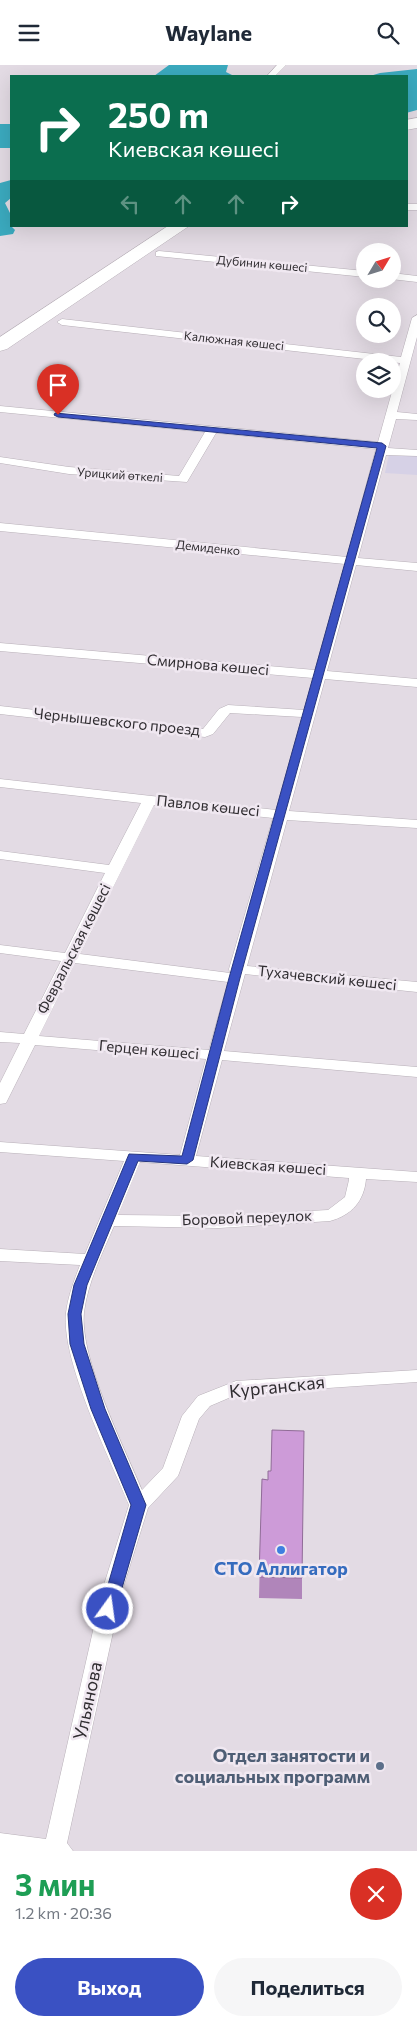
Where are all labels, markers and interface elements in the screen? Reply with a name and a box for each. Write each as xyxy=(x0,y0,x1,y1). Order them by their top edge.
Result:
icon: menu xyxy=(15,19,43,47)
text: Waylane xyxy=(165,19,252,46)
icon: search xyxy=(374,19,402,47)
text: 250 m xyxy=(108,92,209,135)
icon: right xyxy=(25,95,90,160)
text: Киевская көшесі xyxy=(108,135,279,162)
icon: left xyxy=(116,190,144,218)
icon: ahead xyxy=(169,190,197,218)
icon: ahead xyxy=(222,190,250,218)
icon: right xyxy=(275,190,303,218)
north arrow xyxy=(356,243,401,287)
map controls xyxy=(356,243,401,398)
street label: Дубинин көшесі xyxy=(216,252,308,274)
button: search xyxy=(356,298,401,343)
street label: Калюжная көшесі xyxy=(183,328,285,352)
button: layers xyxy=(356,353,401,398)
pin xyxy=(37,364,79,415)
icon: arrive xyxy=(44,371,72,399)
street label: Урицкий өткелі xyxy=(77,464,163,484)
street label: Демиденко xyxy=(175,537,241,557)
street label: Смирнова көшесі xyxy=(146,650,270,678)
street label: Чернышевского проезд xyxy=(33,703,201,739)
street label: Павлов көшесі xyxy=(156,791,261,819)
street label: Февральская көшесі xyxy=(32,880,114,1017)
street label: Тухачевский көшесі xyxy=(257,961,398,993)
street label: Герцен көшесі xyxy=(98,1036,200,1062)
street label: Киевская көшесі xyxy=(209,1152,327,1178)
street label: Боровой переулок xyxy=(182,1206,312,1228)
street label: Курганская xyxy=(228,1370,326,1402)
marker: СТО Аллигатор xyxy=(275,1544,287,1556)
place label: СТО Аллигатор xyxy=(214,1557,348,1579)
position arrow xyxy=(81,1582,133,1634)
street label: Ульянова xyxy=(68,1660,106,1742)
place label: Отдел занятости и социальных программ xyxy=(175,1744,370,1787)
marker: Отдел занятости и социальных программ xyxy=(374,1760,386,1772)
text: 3 мин xyxy=(15,1865,95,1902)
button: close xyxy=(350,1868,402,1920)
text: 1.2 km · 20:36 xyxy=(15,1903,112,1922)
button: Выход xyxy=(15,1958,204,2016)
button: Поделиться xyxy=(214,1958,402,2016)

